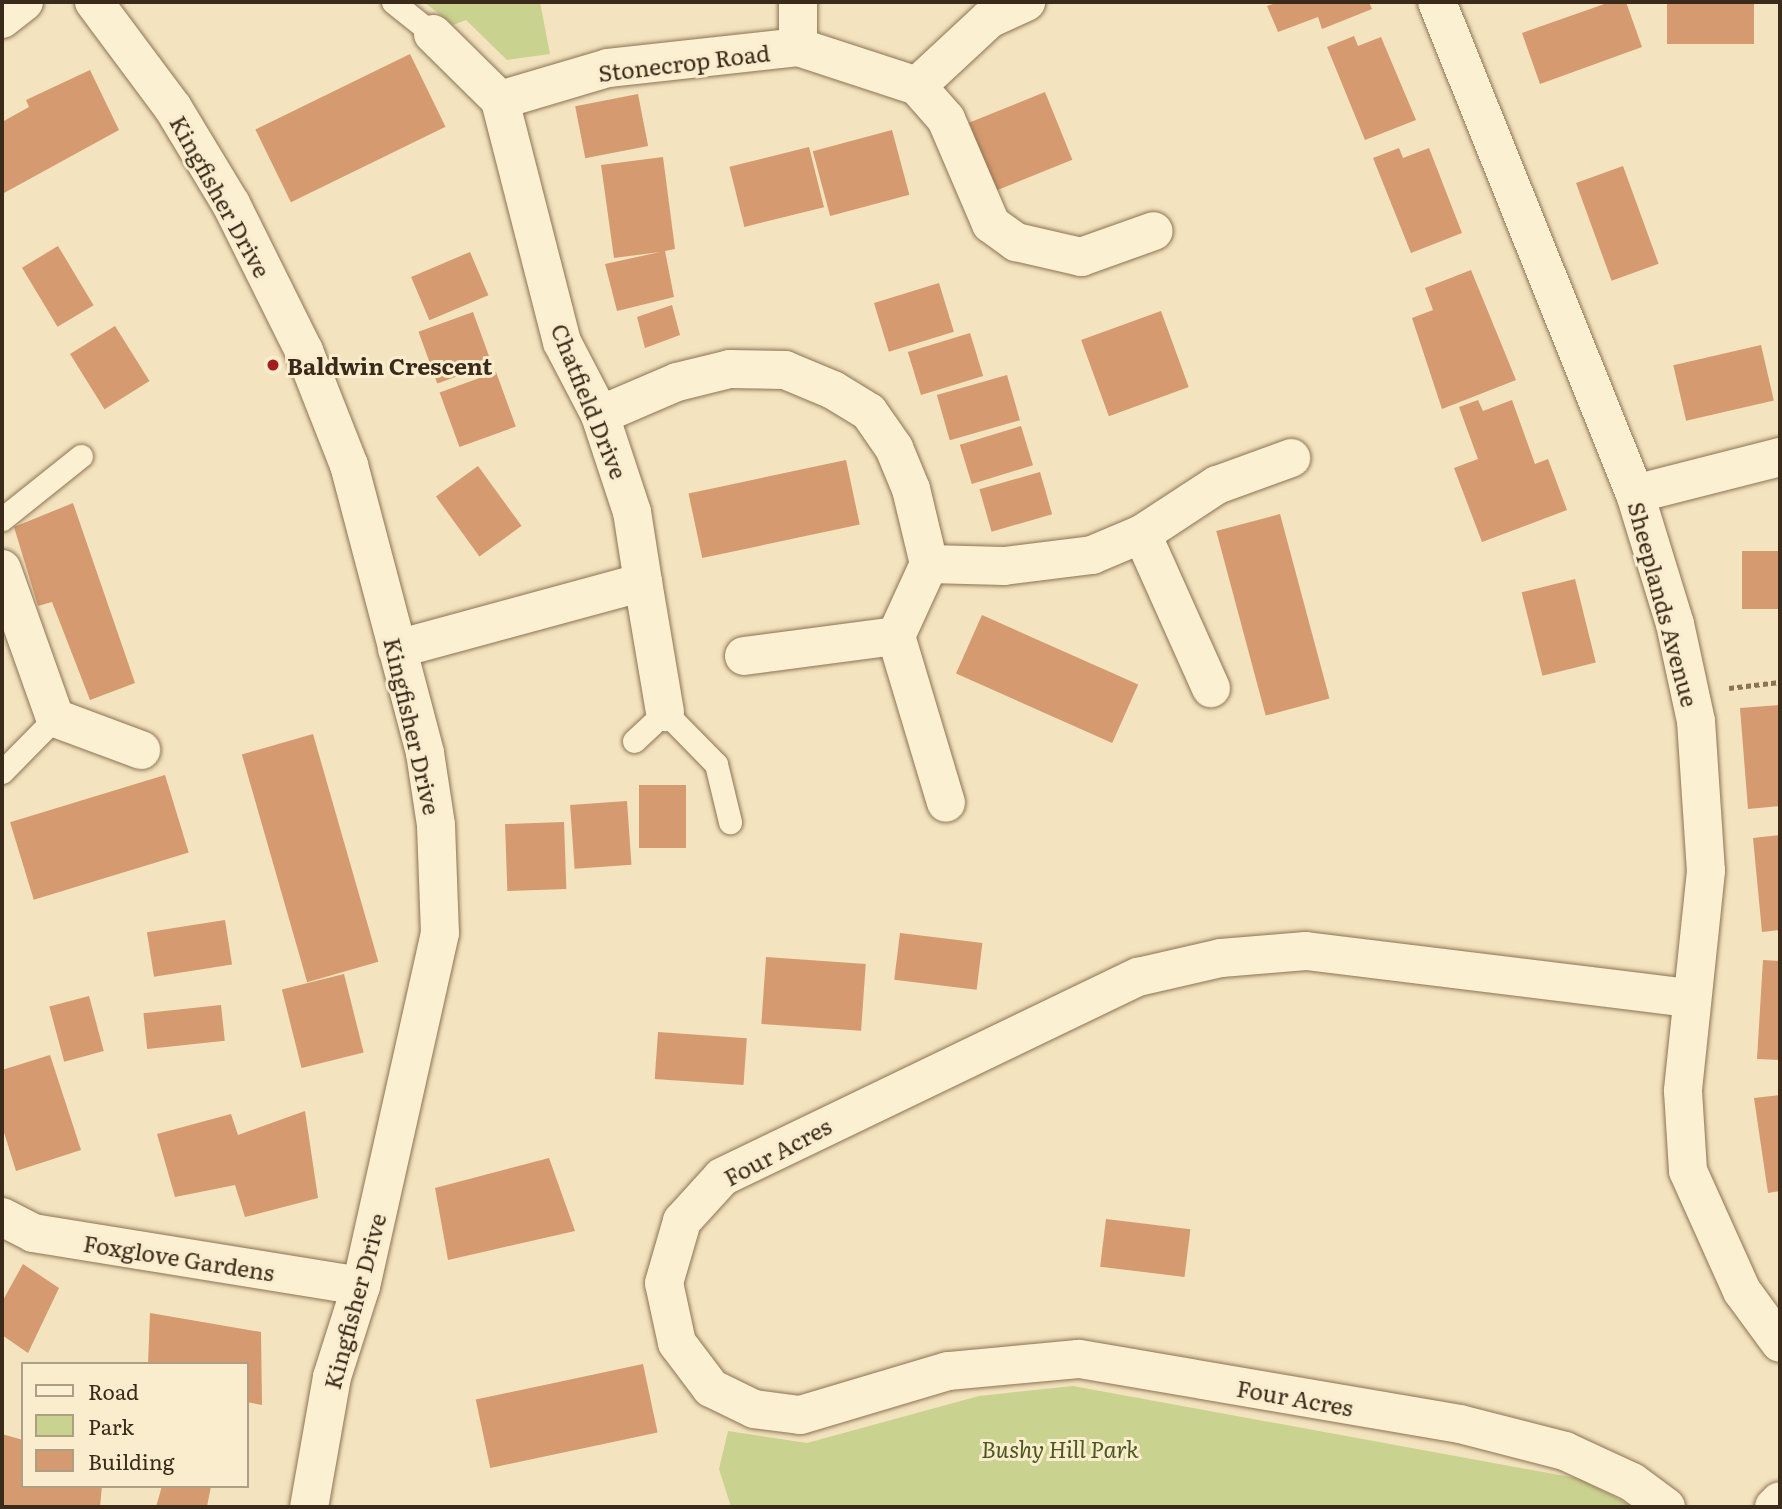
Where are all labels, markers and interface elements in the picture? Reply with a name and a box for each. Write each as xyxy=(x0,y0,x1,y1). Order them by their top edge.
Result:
street label: Stonecrop Road xyxy=(596,38,772,86)
street label: Kingfisher Drive xyxy=(165,110,277,282)
street label: Chatfield Drive xyxy=(546,319,634,483)
place label: Baldwin Crescent xyxy=(287,351,492,379)
marker: Baldwin Crescent xyxy=(265,357,281,373)
street label: Sheeplands Avenue xyxy=(1623,498,1705,710)
street label: Kingfisher Drive xyxy=(379,635,447,817)
street label: Four Acres xyxy=(719,1111,835,1191)
street label: Kingfisher Drive xyxy=(317,1210,391,1392)
street label: Foxglove Gardens xyxy=(81,1228,277,1286)
legend xyxy=(21,1362,248,1488)
street label: Four Acres xyxy=(1235,1373,1355,1421)
text: Road xyxy=(88,1375,139,1406)
text: Park xyxy=(88,1410,134,1441)
park label: Bushy Hill Park xyxy=(981,1434,1139,1462)
text: Building xyxy=(88,1445,174,1476)

